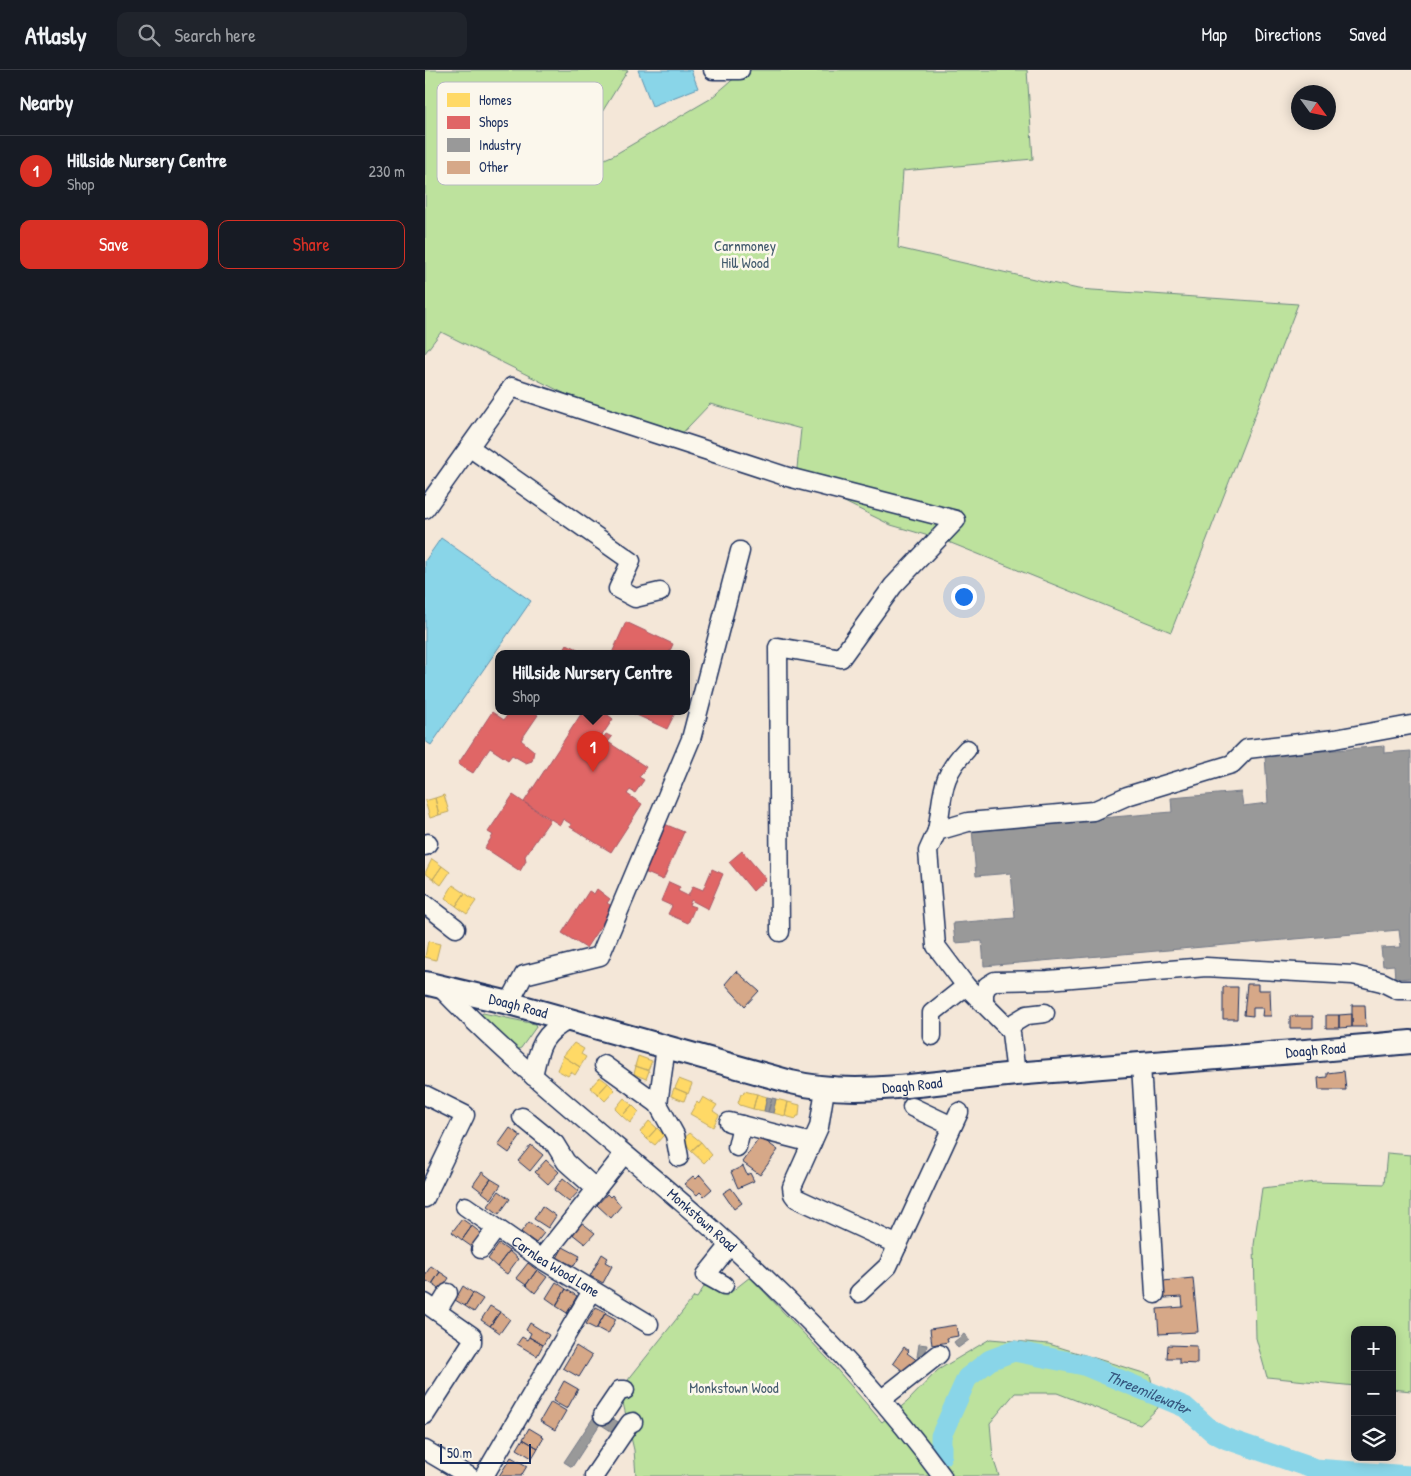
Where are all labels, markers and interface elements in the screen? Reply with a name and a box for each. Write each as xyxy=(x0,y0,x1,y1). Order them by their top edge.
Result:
search box xyxy=(117,12,467,57)
text: Atlasly xyxy=(25,19,87,51)
icon: search xyxy=(135,21,163,49)
text: Search here xyxy=(175,22,256,48)
text: Map xyxy=(1202,22,1227,47)
text: Directions xyxy=(1255,22,1321,47)
text: Saved xyxy=(1349,22,1386,47)
legend xyxy=(437,82,603,185)
north arrow xyxy=(1291,85,1336,130)
text: Nearby xyxy=(20,88,73,117)
text: Homes xyxy=(479,90,512,109)
text: Shops xyxy=(479,112,508,132)
text: Industry xyxy=(479,135,521,155)
text: Hillside Nursery Centre xyxy=(67,147,227,173)
text: Other xyxy=(479,157,509,176)
text: 1 xyxy=(33,160,39,182)
text: 230 m xyxy=(369,160,405,182)
text: Shop xyxy=(67,173,94,195)
button: Save xyxy=(20,220,208,269)
button: Share xyxy=(218,220,405,269)
park label: Carnmoney Hill Wood xyxy=(714,235,776,273)
your location xyxy=(951,584,977,610)
popup xyxy=(495,650,690,715)
text: Hillside Nursery Centre xyxy=(513,659,672,685)
text: Shop xyxy=(513,685,540,707)
pin: 1 xyxy=(577,731,609,772)
street label: Doagh Road xyxy=(487,988,550,1023)
street label: Doagh Road xyxy=(1285,1037,1346,1063)
street label: Doagh Road xyxy=(881,1072,944,1098)
street label: Monkstown Road xyxy=(663,1183,742,1256)
street label: Carnlea Wood Lane xyxy=(507,1230,604,1302)
map controls xyxy=(1351,1326,1396,1461)
button: + xyxy=(1351,1326,1396,1371)
water label: Threemilewater xyxy=(1103,1365,1198,1420)
button: − xyxy=(1351,1371,1396,1416)
park label: Monkstown Wood xyxy=(689,1377,779,1398)
button: layers xyxy=(1351,1416,1396,1461)
scale bar xyxy=(440,1441,531,1464)
text: 50 m xyxy=(447,1443,472,1462)

